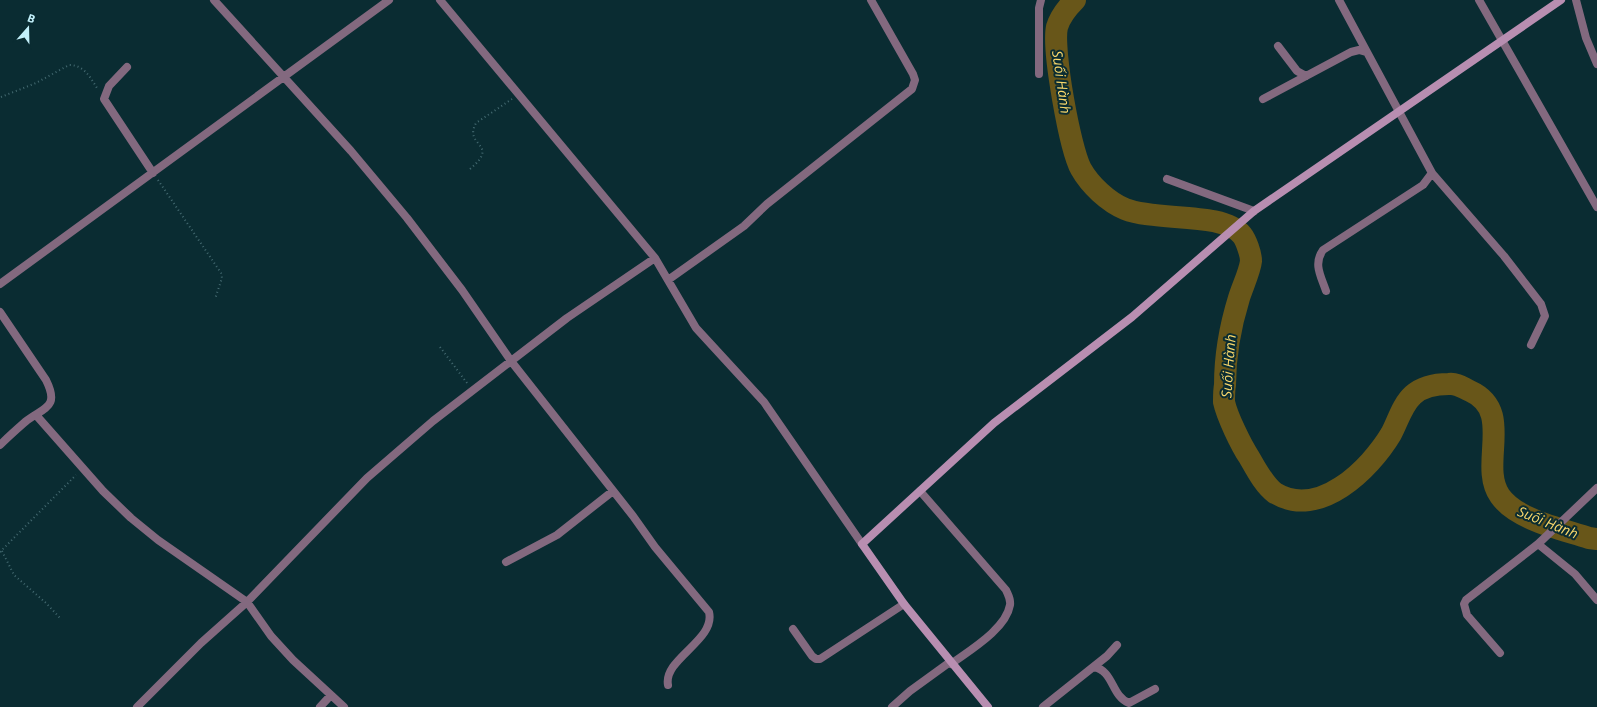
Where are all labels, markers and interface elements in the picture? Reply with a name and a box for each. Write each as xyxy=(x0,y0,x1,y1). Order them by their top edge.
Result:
north arrow xyxy=(8,8,48,48)
text: B xyxy=(26,10,38,26)
water label: Suối Hành xyxy=(1048,49,1076,115)
water label: Suối Hành xyxy=(1216,334,1240,398)
water label: Suối Hành xyxy=(1515,501,1581,543)

